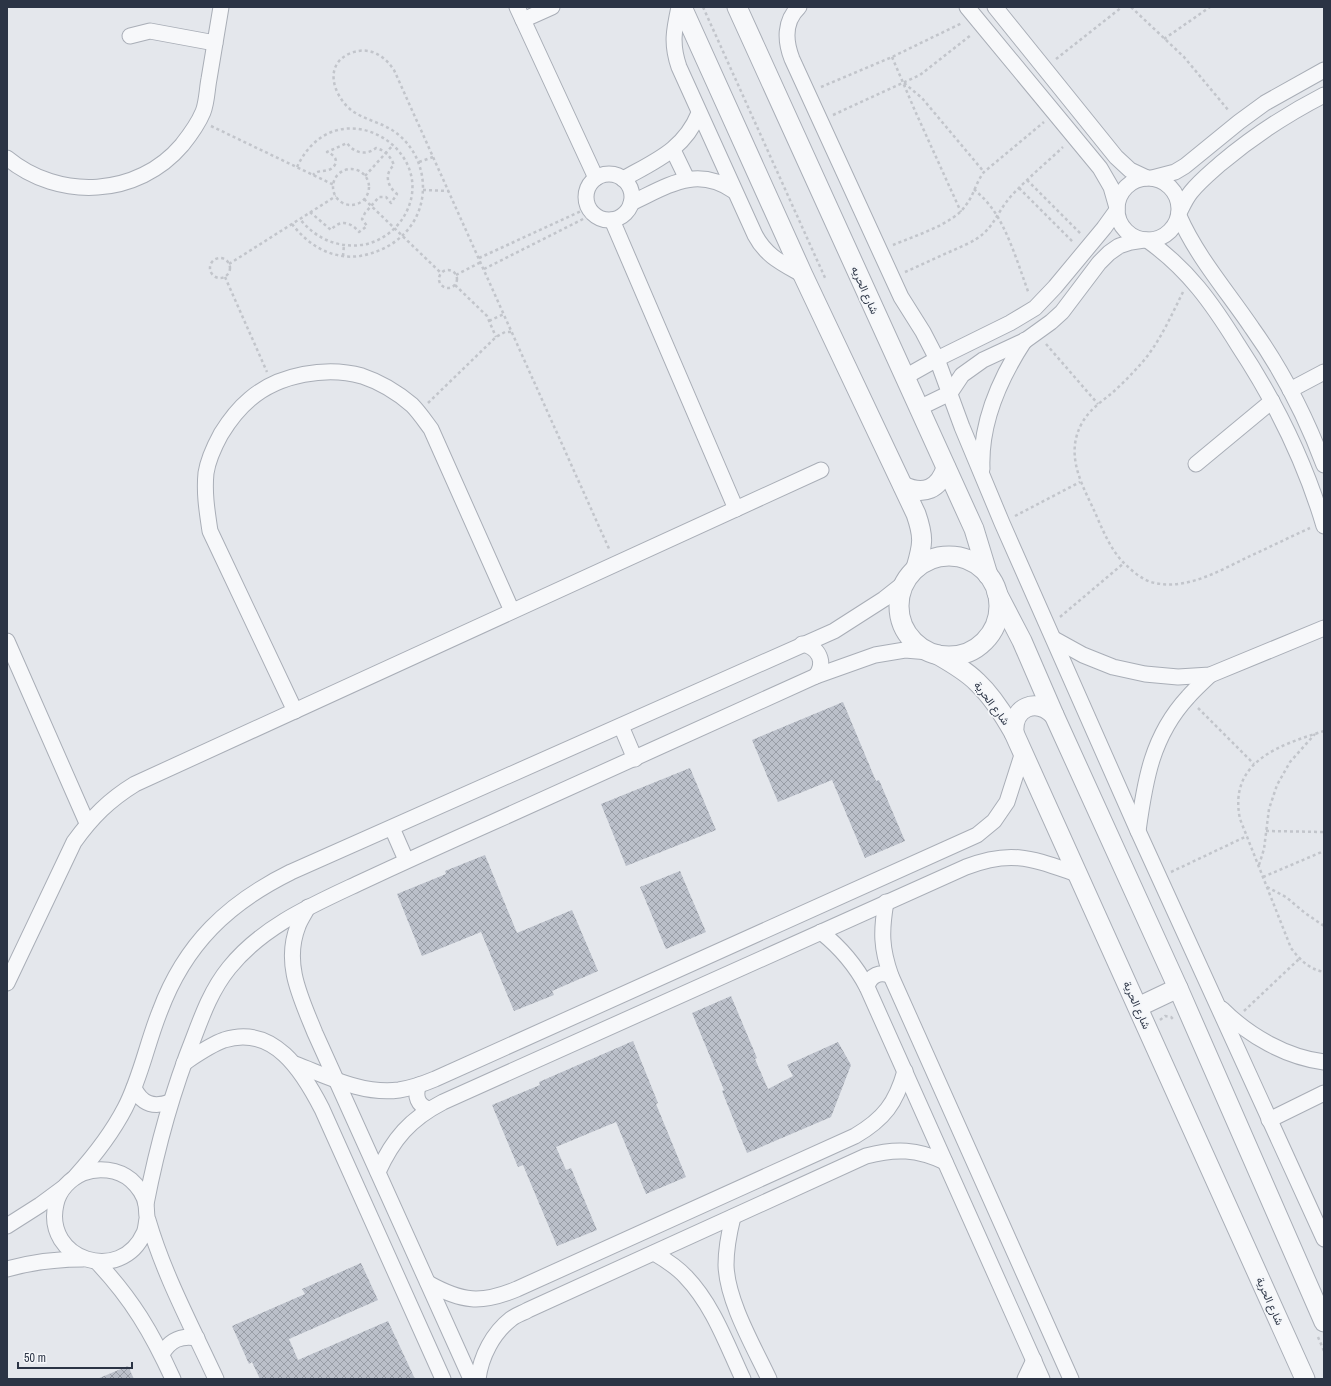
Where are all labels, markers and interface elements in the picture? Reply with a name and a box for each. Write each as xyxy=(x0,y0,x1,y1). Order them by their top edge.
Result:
street label: شارع الحريه xyxy=(847,264,882,317)
street label: شارع الحرية xyxy=(970,678,1013,729)
street label: شارع الحرية xyxy=(1119,979,1154,1032)
street label: شارع الحرية xyxy=(1252,1275,1287,1328)
scale bar xyxy=(18,1344,132,1370)
text: 50 m xyxy=(24,1350,46,1366)

